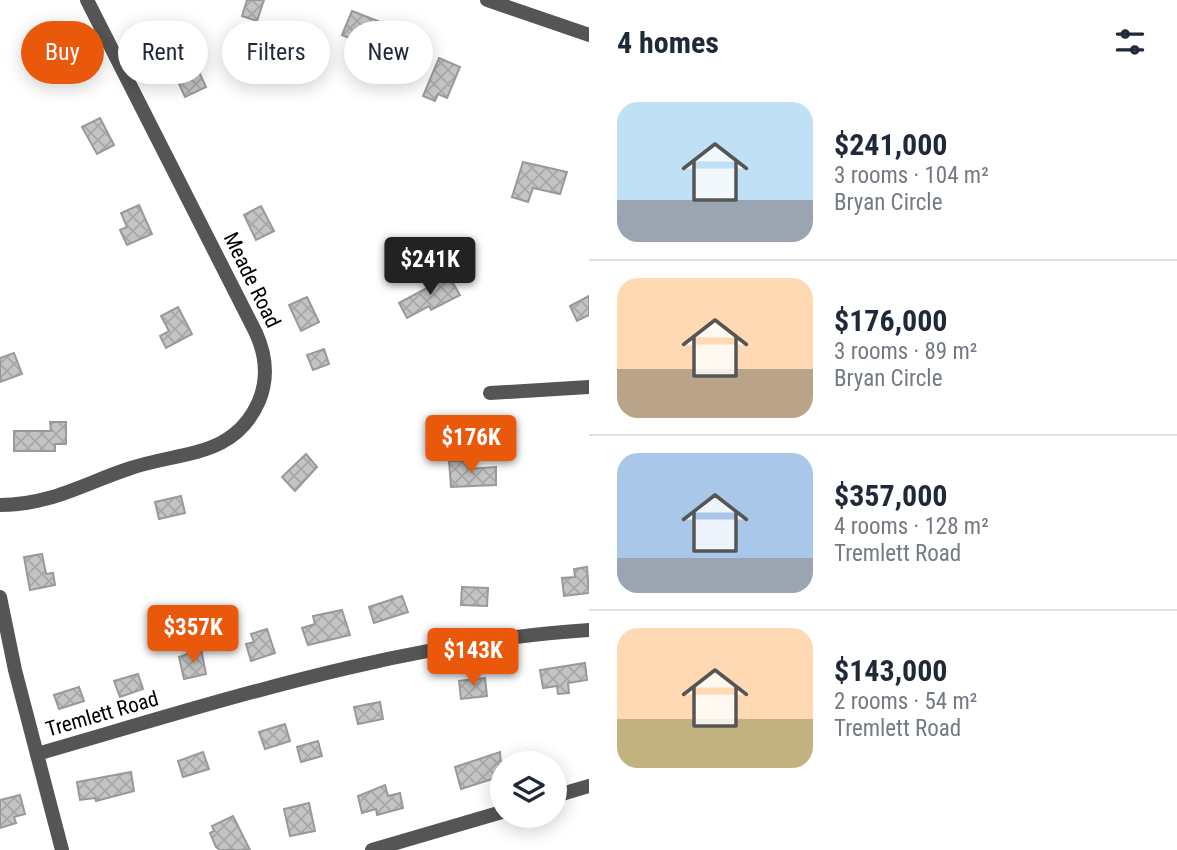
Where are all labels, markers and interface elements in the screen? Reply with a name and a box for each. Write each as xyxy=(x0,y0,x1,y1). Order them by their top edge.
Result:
chip: Buy xyxy=(21,21,104,84)
chip: Rent xyxy=(118,21,208,84)
chip: Filters xyxy=(222,21,330,84)
chip: New xyxy=(344,21,433,84)
icon: filters xyxy=(1111,23,1149,61)
text: 4 homes xyxy=(617,25,719,60)
text: $241,000 xyxy=(834,127,947,162)
icon: home xyxy=(673,130,757,214)
text: 3 rooms · 104 m² xyxy=(834,162,989,189)
text: Bryan Circle xyxy=(834,189,942,216)
street label: Meade Road xyxy=(219,228,285,332)
pin: $241K xyxy=(381,238,479,297)
text: $241K xyxy=(400,246,460,273)
text: $176,000 xyxy=(834,303,947,338)
icon: home xyxy=(673,306,757,390)
text: 3 rooms · 89 m² xyxy=(834,338,977,365)
text: Bryan Circle xyxy=(834,365,942,392)
pin: $176K xyxy=(422,416,520,475)
text: $176K xyxy=(441,424,501,451)
text: $357,000 xyxy=(834,478,947,513)
icon: home xyxy=(673,481,757,565)
text: 4 rooms · 128 m² xyxy=(834,513,989,540)
text: Tremlett Road xyxy=(834,540,961,567)
pin: $357K xyxy=(144,606,242,665)
text: $357K xyxy=(163,614,223,641)
pin: $143K xyxy=(424,628,522,688)
text: $143K xyxy=(443,637,503,664)
text: $143,000 xyxy=(834,653,947,688)
icon: home xyxy=(673,656,757,740)
street label: Tremlett Road xyxy=(43,686,161,742)
text: 2 rooms · 54 m² xyxy=(834,688,977,715)
text: Tremlett Road xyxy=(834,715,961,742)
map controls xyxy=(490,751,567,828)
button: layers xyxy=(490,751,567,828)

